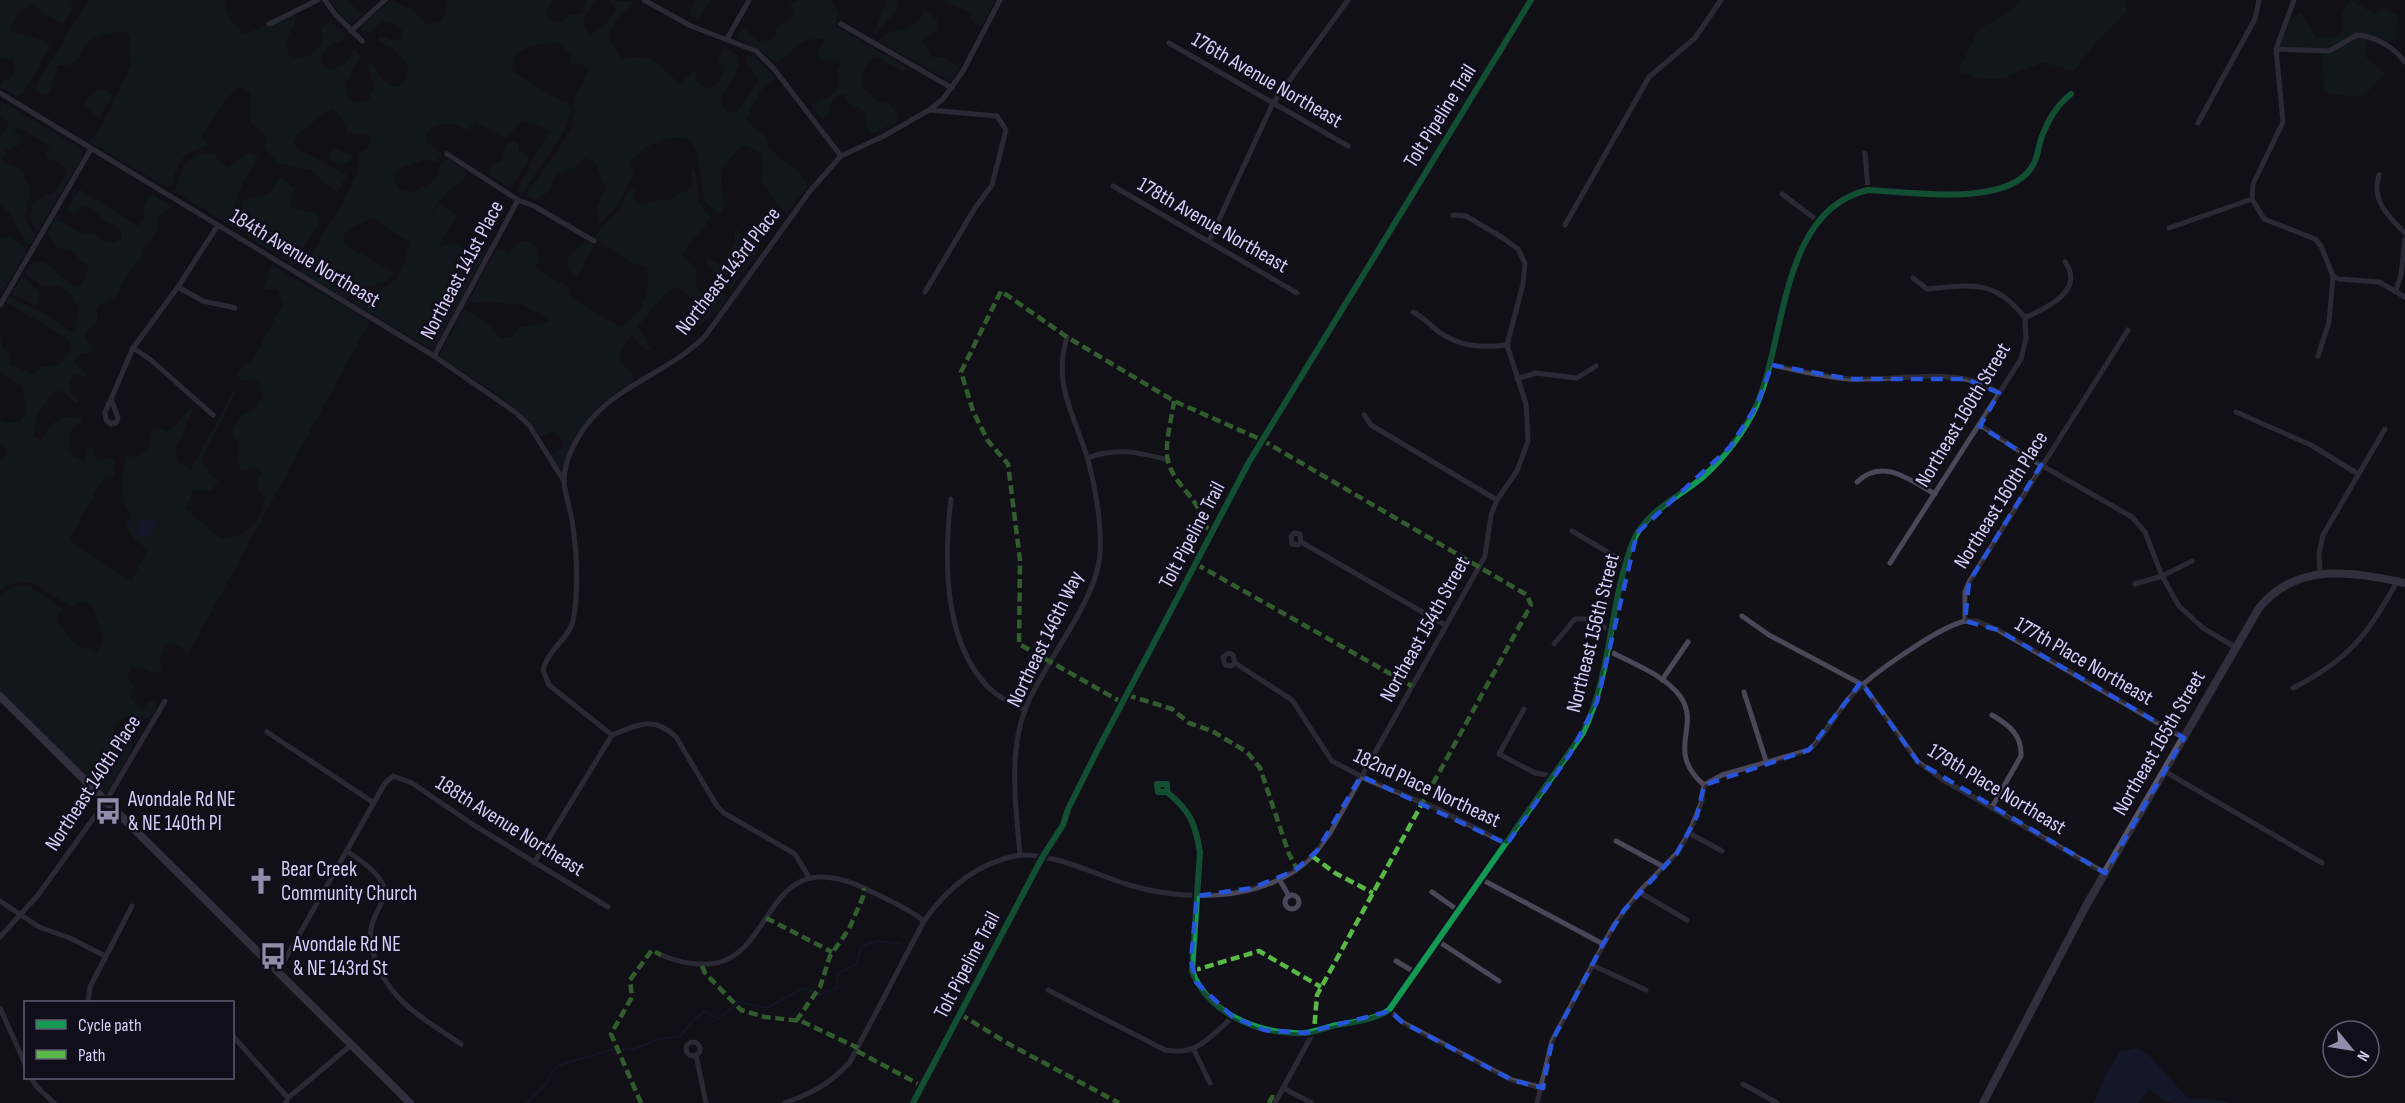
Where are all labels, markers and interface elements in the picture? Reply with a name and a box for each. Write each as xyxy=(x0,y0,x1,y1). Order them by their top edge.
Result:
street label: 176th Avenue Northeast xyxy=(1187,27,1347,133)
street label: Tolt Pipeline Trail xyxy=(1398,60,1482,172)
street label: 178th Avenue Northeast xyxy=(1133,172,1293,278)
street label: Northeast 141st Place xyxy=(415,196,509,344)
street label: Northeast 143rd Place xyxy=(670,202,786,340)
street label: 184th Avenue Northeast xyxy=(225,203,385,313)
street label: Northeast 160th Street xyxy=(1910,338,2016,492)
street label: Northeast 160th Place xyxy=(1949,427,2053,573)
street label: Tolt Pipeline Trail xyxy=(1153,477,1231,593)
street label: Northeast 156th Street xyxy=(1561,551,1625,715)
street label: Northeast 154th Street xyxy=(1375,552,1475,706)
street label: Northeast 146th Way xyxy=(1001,567,1089,711)
street label: 177th Place Northeast xyxy=(2010,611,2158,711)
street label: Northeast 165th Street xyxy=(2107,666,2211,820)
street label: Northeast 140th Place xyxy=(40,710,146,856)
street label: 179th Place Northeast xyxy=(1924,738,2070,840)
street label: 182nd Place Northeast xyxy=(1350,743,1504,833)
street label: 188th Avenue Northeast xyxy=(431,770,589,882)
place label: Avondale Rd NE & NE 140th Pl xyxy=(127,787,236,836)
bus stop icon: Avondale Rd NE & NE 140th Pl xyxy=(93,796,123,826)
place label: Bear Creek Community Church xyxy=(281,857,417,906)
church icon: Bear Creek Community Church xyxy=(246,866,276,896)
street label: Tolt Pipeline Trail xyxy=(928,907,1006,1023)
place label: Avondale Rd NE & NE 143rd St xyxy=(292,932,401,981)
bus stop icon: Avondale Rd NE & NE 143rd St xyxy=(258,941,288,971)
legend xyxy=(24,1001,234,1079)
text: Cycle path xyxy=(78,1015,142,1036)
north arrow xyxy=(2321,1019,2381,1079)
text: Path xyxy=(78,1045,106,1066)
text: N xyxy=(2352,1047,2373,1064)

